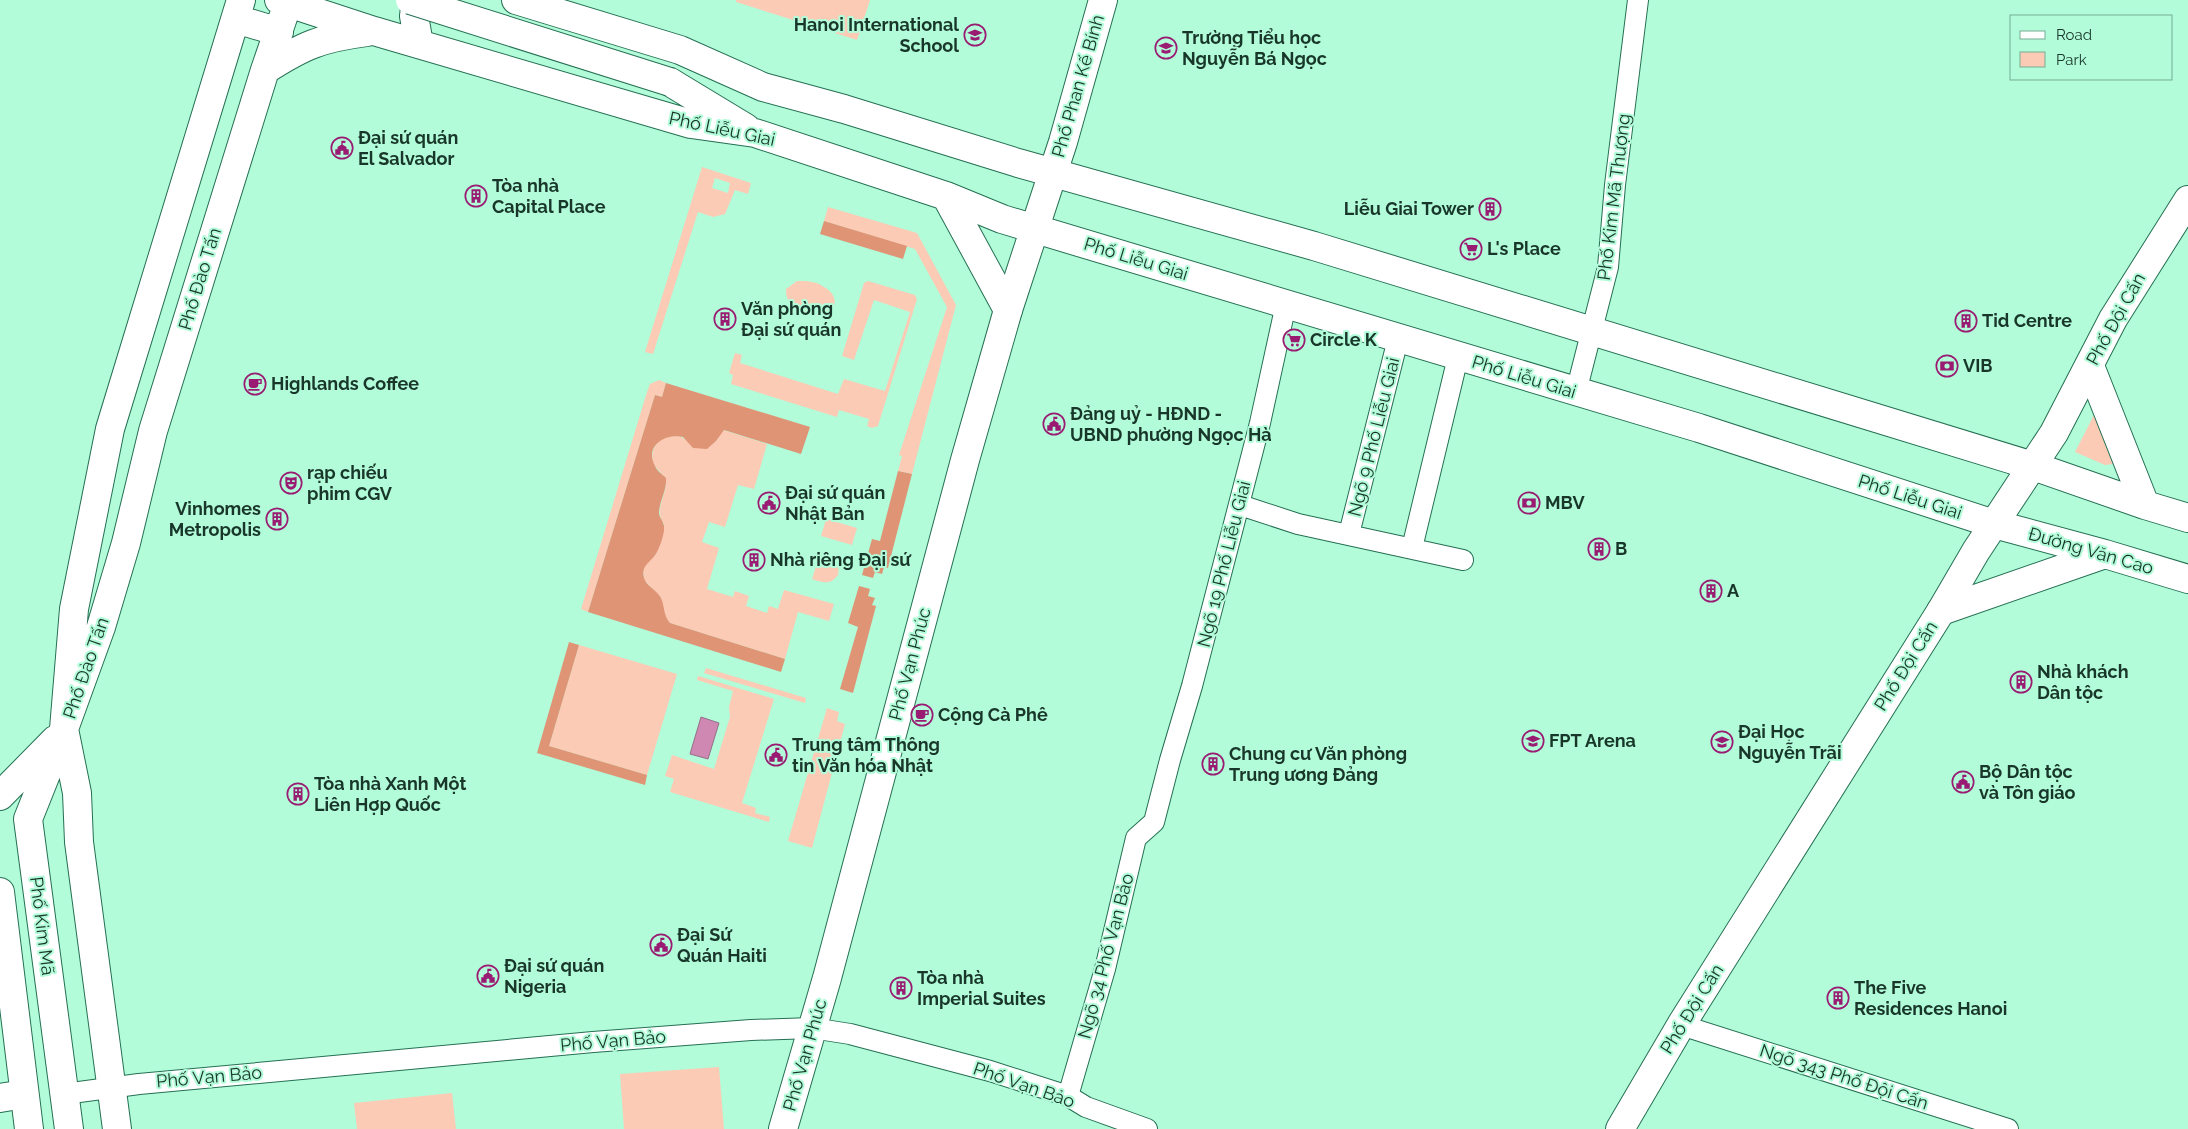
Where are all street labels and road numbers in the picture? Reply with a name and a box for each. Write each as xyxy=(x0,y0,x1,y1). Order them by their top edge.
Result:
street label: Phố Phan Kế Bính xyxy=(1047,12,1108,160)
street label: Phố Liễu Giai xyxy=(667,107,777,150)
street label: Phố Kim Mã Thượng xyxy=(1593,112,1634,281)
street label: Phố Đào Tấn xyxy=(174,225,225,333)
street label: Phố Liễu Giai xyxy=(1082,233,1191,284)
street label: Phố Đội Cấn xyxy=(2082,269,2149,368)
street label: Phố Liễu Giai xyxy=(1470,351,1579,402)
street label: Ngõ 9 Phố Liễu Giai xyxy=(1344,355,1403,519)
street label: Phố Liễu Giai xyxy=(1856,470,1965,523)
street label: Ngõ 19 Phố Liễu Giai xyxy=(1193,478,1254,649)
street label: Đường Văn Cao xyxy=(2026,523,2156,578)
street label: Phố Vạn Phúc xyxy=(884,605,935,722)
street label: Phố Đào Tấn xyxy=(58,614,113,721)
street label: Phố Đội Cấn xyxy=(1870,617,1941,714)
street label: Ngõ 34 Phố Vạn Bảo xyxy=(1073,871,1138,1041)
street label: Phố Kim Mã xyxy=(26,875,59,976)
street label: Phố Đội Cấn xyxy=(1656,960,1727,1057)
street label: Phố Vạn Phúc xyxy=(778,996,831,1113)
street label: Phố Vạn Bảo xyxy=(559,1025,667,1056)
street label: Ngõ 343 Phố Đội Cấn xyxy=(1757,1039,1931,1114)
street label: Phố Vạn Bảo xyxy=(971,1057,1078,1112)
street label: Phố Vạn Bảo xyxy=(155,1061,263,1092)

